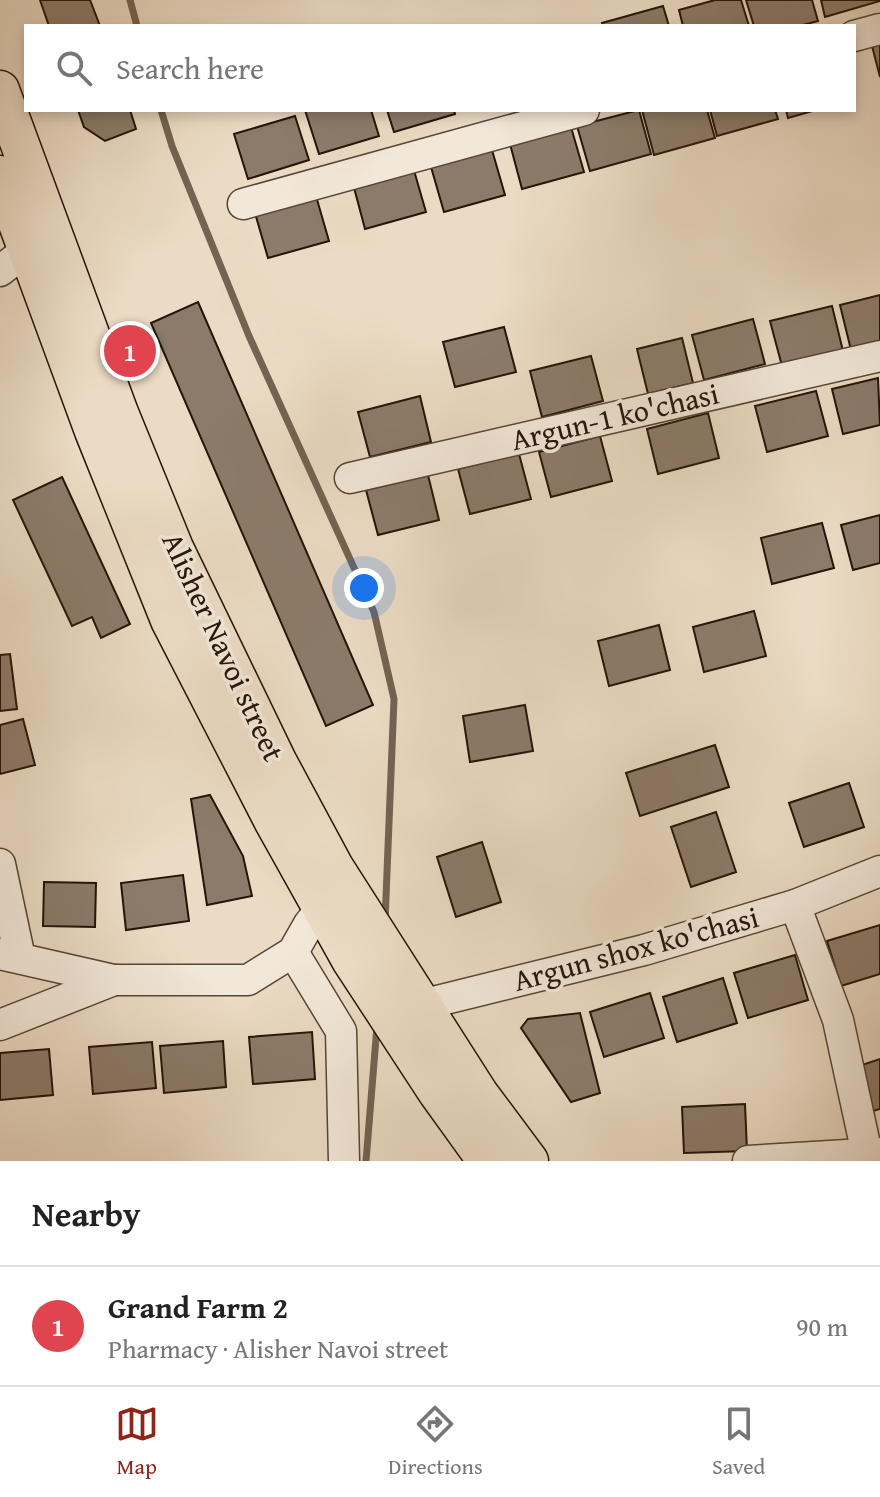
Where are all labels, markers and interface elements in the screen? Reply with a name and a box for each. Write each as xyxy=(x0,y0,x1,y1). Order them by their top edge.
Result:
search box xyxy=(24,24,856,112)
icon: search xyxy=(52,46,96,90)
text: Search here xyxy=(116,46,264,90)
pin: 1 xyxy=(104,321,156,381)
street label: Argun-1 ko'chasi xyxy=(507,371,723,461)
street label: Alisher Navoi street xyxy=(152,525,296,769)
your location xyxy=(344,568,384,608)
street label: Argun shox ko'chasi xyxy=(508,894,763,1002)
text: Nearby xyxy=(32,1189,141,1238)
text: Grand Farm 2 xyxy=(108,1285,288,1329)
text: 1 xyxy=(51,1307,65,1346)
text: 90 m xyxy=(796,1307,848,1346)
text: Pharmacy · Alisher Navoi street xyxy=(108,1329,448,1368)
tab: Map xyxy=(115,1402,159,1482)
tab: Directions xyxy=(388,1402,483,1482)
tab: Saved xyxy=(712,1402,765,1482)

